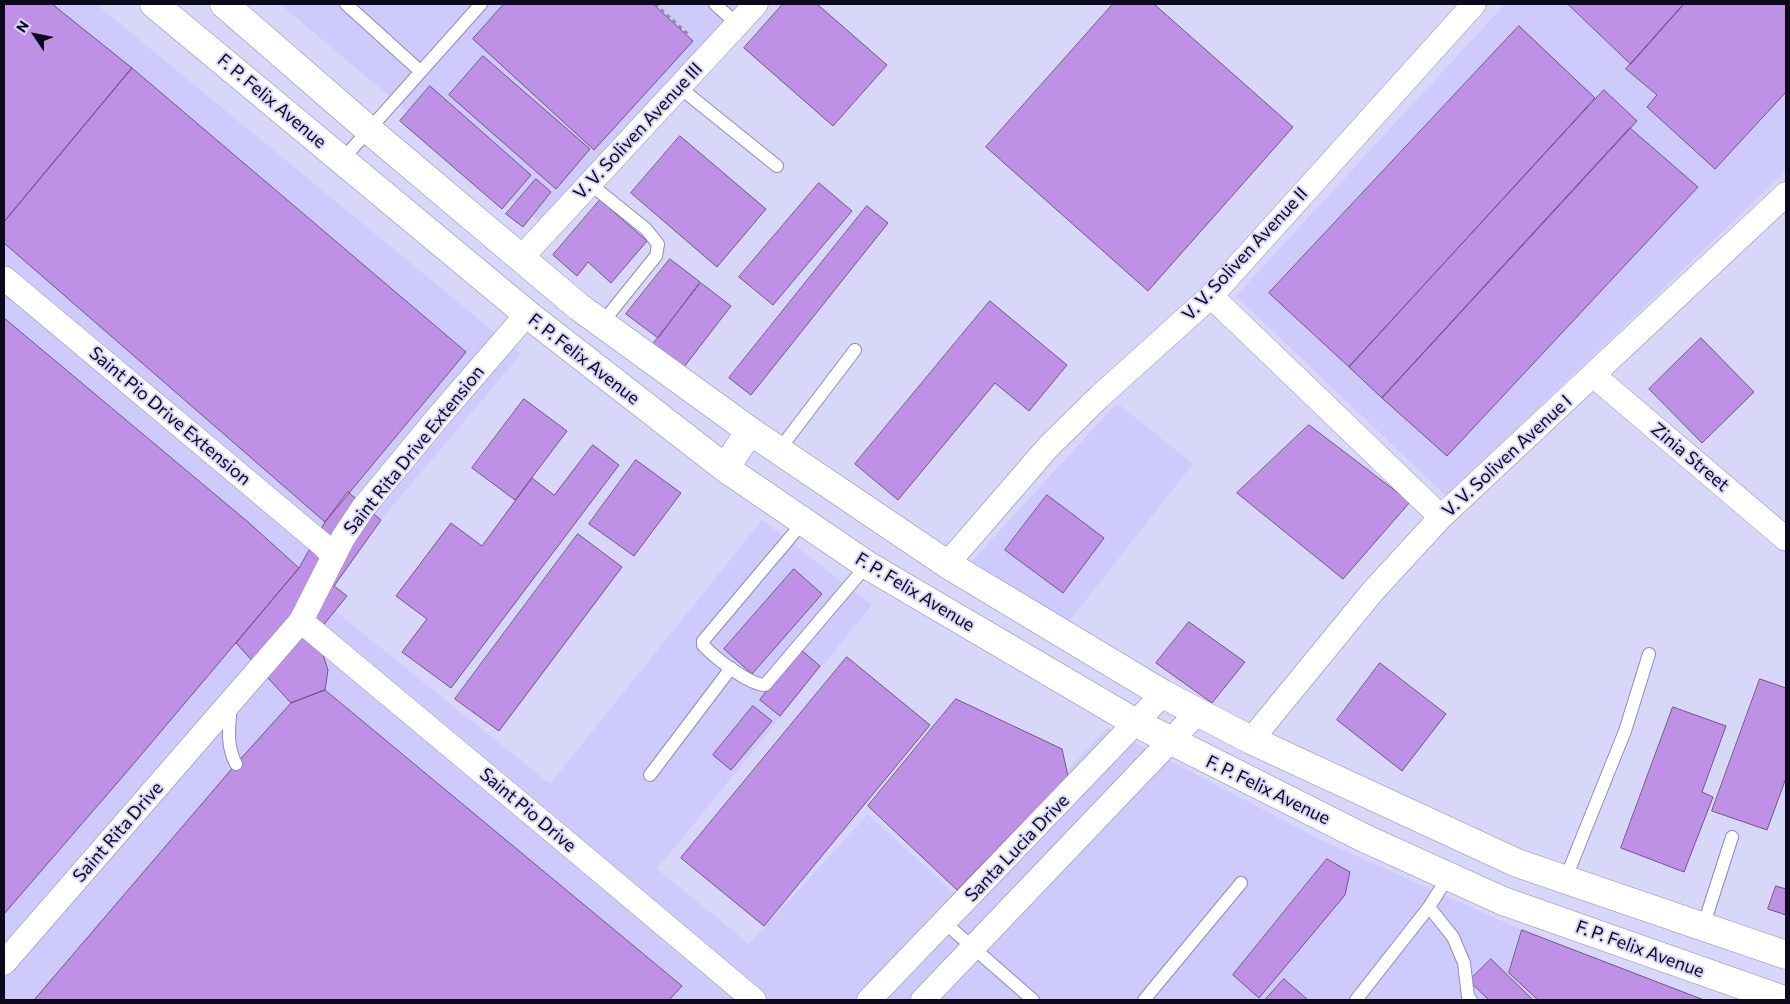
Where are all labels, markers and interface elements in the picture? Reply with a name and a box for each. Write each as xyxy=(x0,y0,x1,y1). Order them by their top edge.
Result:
north arrow xyxy=(10,10,60,60)
text: N xyxy=(12,17,32,35)
street label: F. P. Felix Avenue xyxy=(213,49,331,153)
street label: V. V. Soliven Avenue III xyxy=(569,58,707,204)
street label: V. V. Soliven Avenue II xyxy=(1178,183,1312,325)
street label: F. P. Felix Avenue xyxy=(524,309,644,409)
street label: Saint Pio Drive Extension xyxy=(85,342,255,490)
street label: Saint Rita Drive Extension xyxy=(339,361,489,539)
street label: V. V. Soliven Avenue I xyxy=(1438,390,1576,522)
street label: Zinia Street xyxy=(1647,418,1733,496)
street label: F. P. Felix Avenue xyxy=(851,548,979,636)
street label: F. P. Felix Avenue xyxy=(1202,751,1334,829)
street label: Saint Pio Drive xyxy=(475,763,581,857)
street label: Saint Rita Drive xyxy=(68,777,168,887)
street label: Santa Lucia Drive xyxy=(960,790,1074,906)
street label: F. P. Felix Avenue xyxy=(1573,916,1707,982)

